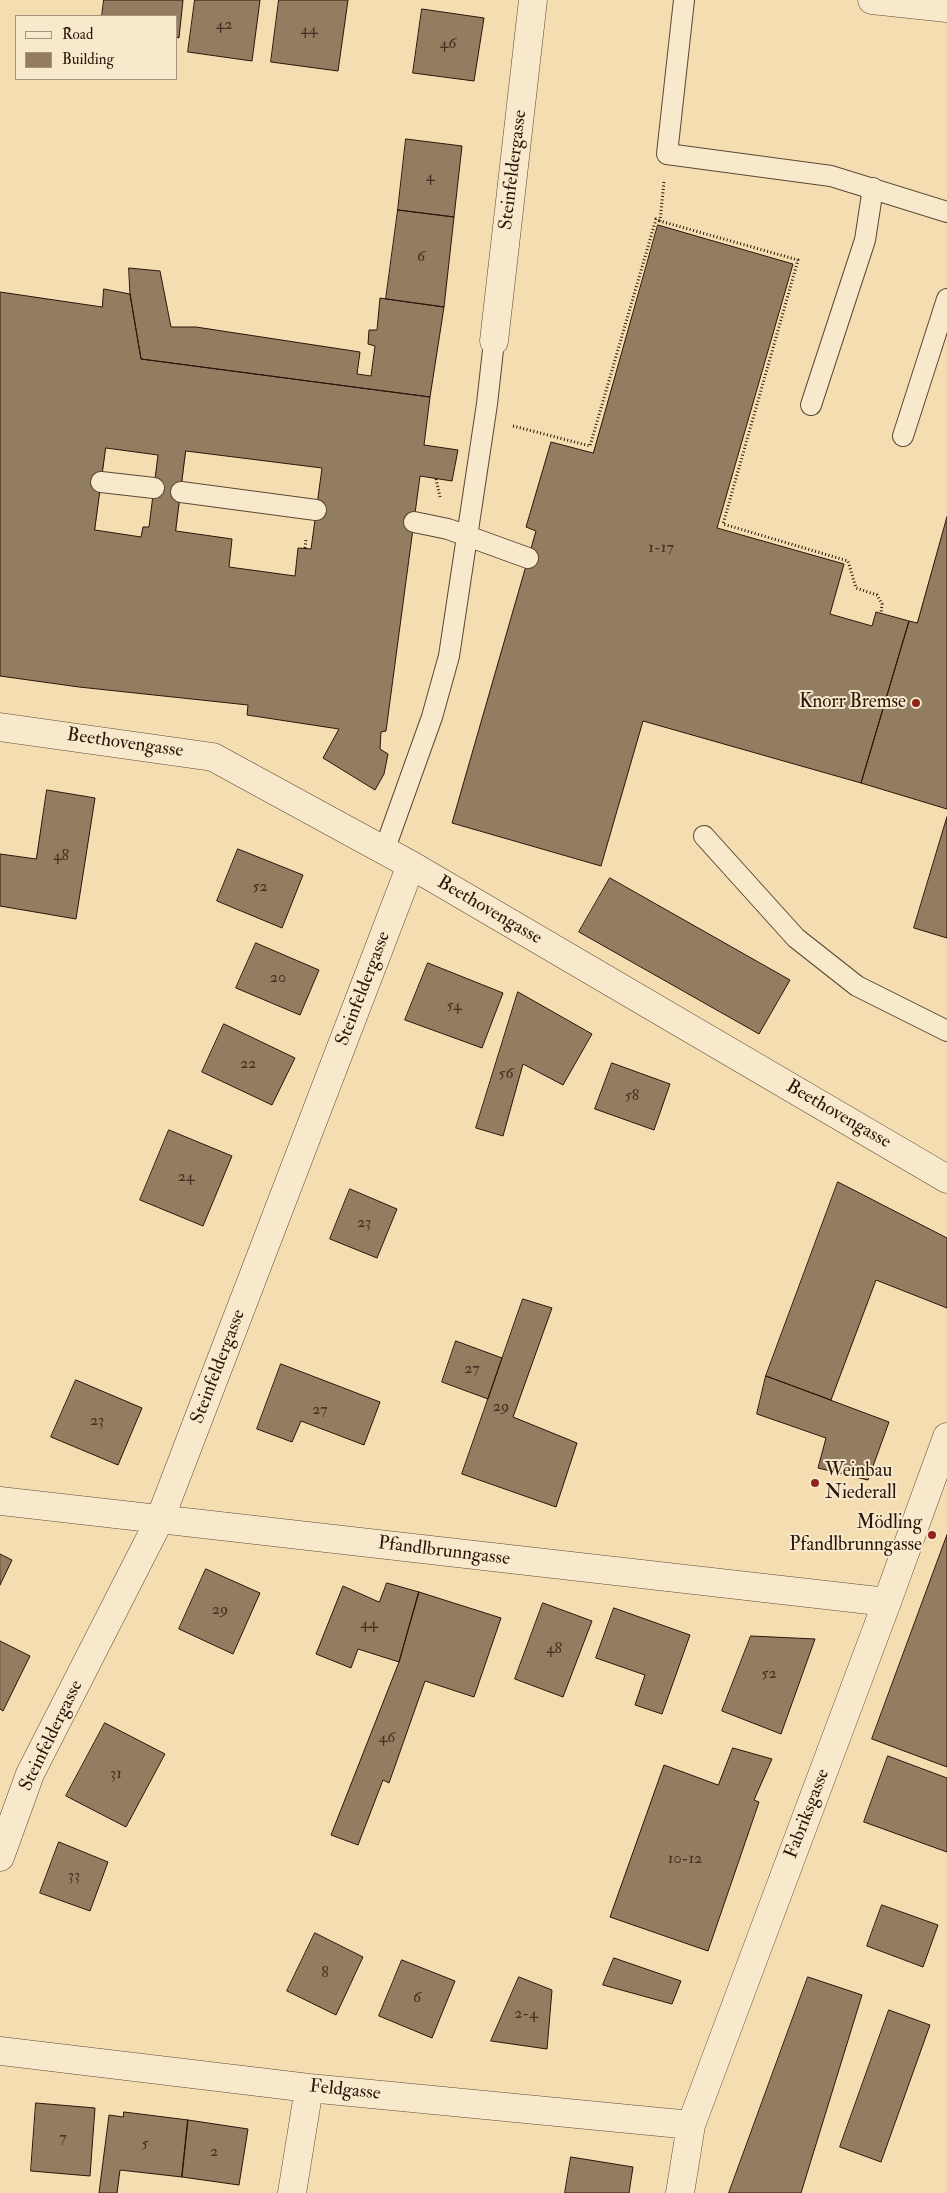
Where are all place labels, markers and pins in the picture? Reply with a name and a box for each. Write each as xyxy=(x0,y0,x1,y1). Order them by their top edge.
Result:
place label: Knorr Bremse xyxy=(799,692,906,714)
marker: Knorr Bremse xyxy=(910,697,922,709)
place label: Weinbau Niederall xyxy=(825,1461,897,1505)
marker: Weinbau Niederall xyxy=(809,1477,821,1489)
place label: Mödling Pfandlbrunngasse xyxy=(789,1513,922,1557)
marker: Mödling Pfandlbrunngasse xyxy=(926,1529,938,1541)

